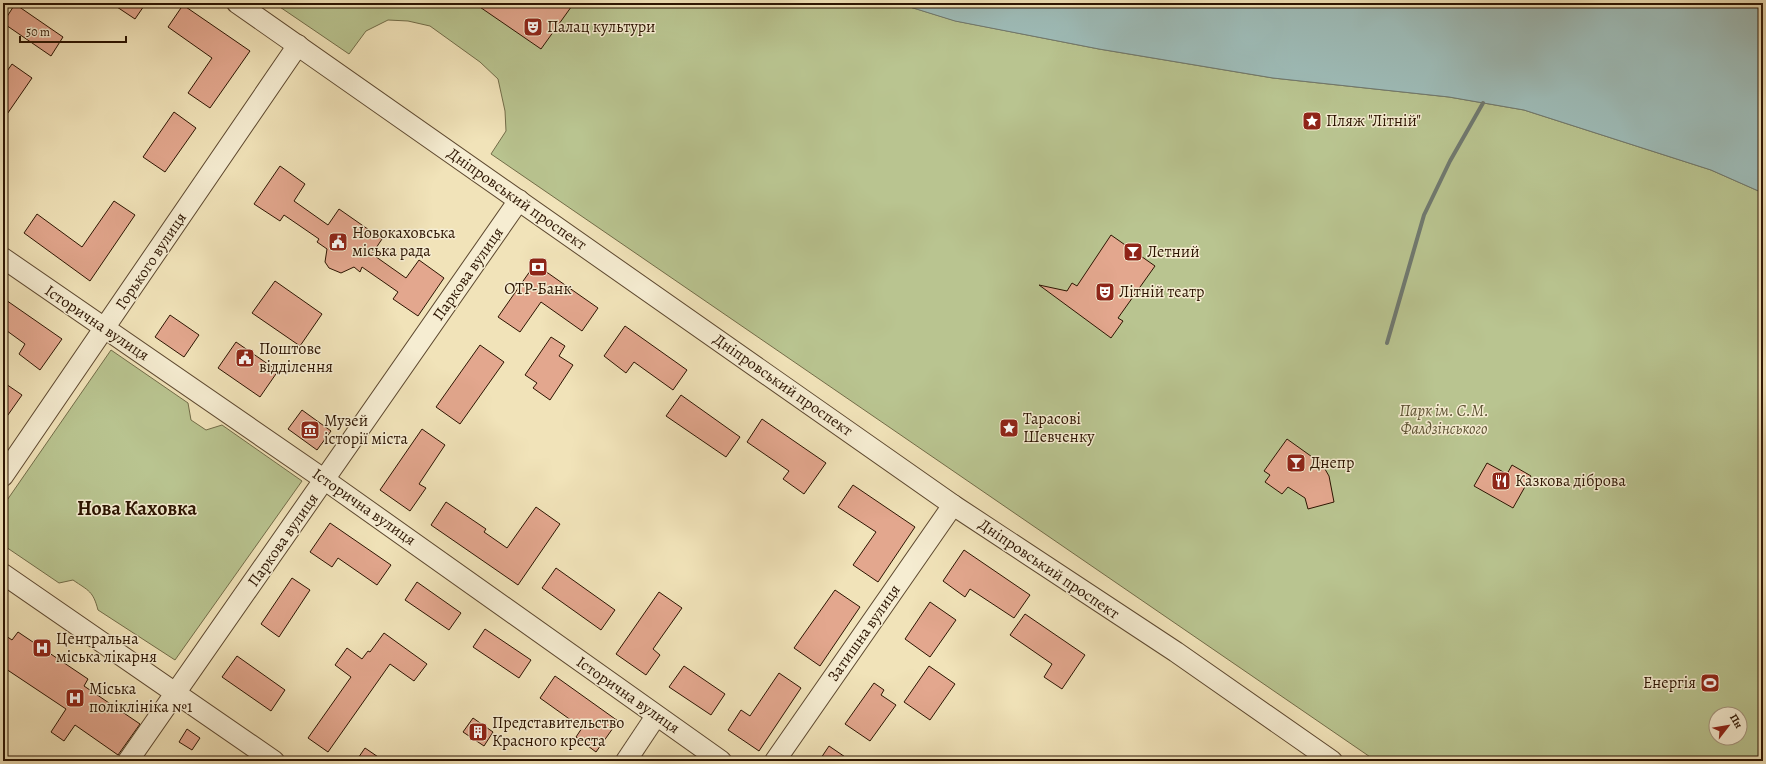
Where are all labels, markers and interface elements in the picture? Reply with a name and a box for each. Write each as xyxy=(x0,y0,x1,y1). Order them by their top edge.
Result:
theatre icon: Палац культури xyxy=(522,16,544,38)
place label: Палац культури xyxy=(547,16,655,38)
scale bar xyxy=(20,18,126,44)
text: 50 m xyxy=(26,24,50,40)
place icon: Пляж "Літній" xyxy=(1301,110,1323,132)
place label: Пляж "Літній" xyxy=(1326,110,1421,132)
street label: Дніпровський проспект xyxy=(443,142,591,256)
street label: Горького вулиця xyxy=(110,208,192,314)
place label: Новокаховська міська рада xyxy=(352,222,456,262)
street label: Паркова вулиця xyxy=(427,222,509,325)
public building icon: Новокаховська міська рада xyxy=(327,231,349,253)
bar icon: Летний xyxy=(1122,241,1144,263)
place label: Летний xyxy=(1147,241,1200,263)
bank icon: ОТР-Банк xyxy=(527,256,549,278)
place label: ОТР-Банк xyxy=(504,278,572,300)
street label: Історична вулиця xyxy=(40,280,154,366)
theatre icon: Літній театр xyxy=(1094,281,1116,303)
place label: Літній театр xyxy=(1119,281,1205,303)
street label: Дніпровський проспект xyxy=(709,328,857,442)
place label: Поштове відділення xyxy=(259,338,333,378)
public building icon: Поштове відділення xyxy=(234,347,256,369)
park label: Парк ім. С.М. Фалдзінського xyxy=(1399,400,1489,440)
place label: Тарасові Шевченку xyxy=(1023,408,1095,448)
place label: Музей історії міста xyxy=(324,410,409,450)
place icon: Тарасові Шевченку xyxy=(998,417,1020,439)
museum icon: Музей історії міста xyxy=(299,419,321,441)
bar icon: Днепр xyxy=(1285,452,1307,474)
place label: Днепр xyxy=(1310,452,1354,474)
street label: Історична вулиця xyxy=(308,463,420,551)
restaurant icon: Казкова дiброва xyxy=(1490,470,1512,492)
place label: Казкова дiброва xyxy=(1515,470,1626,492)
street label: Паркова вулиця xyxy=(242,488,324,591)
district label: Нова Каховка xyxy=(77,495,198,522)
street label: Дніпровський проспект xyxy=(974,514,1124,624)
street label: Затишна вулиця xyxy=(822,580,906,686)
place label: Центральна міська лікарня xyxy=(56,628,157,668)
hospital icon: Центральна міська лікарня xyxy=(31,637,53,659)
street label: Історична вулиця xyxy=(572,651,684,739)
place label: Енергія xyxy=(1643,672,1696,694)
sports icon: Енергія xyxy=(1699,672,1721,694)
place label: Міська поліклініка №1 xyxy=(89,678,193,718)
hospital icon: Міська поліклініка №1 xyxy=(64,687,86,709)
north arrow xyxy=(1708,706,1748,746)
text: Пн xyxy=(1726,711,1747,732)
place label: Представительство Красного креста xyxy=(492,712,624,752)
building icon: Представительство Красного креста xyxy=(467,721,489,743)

